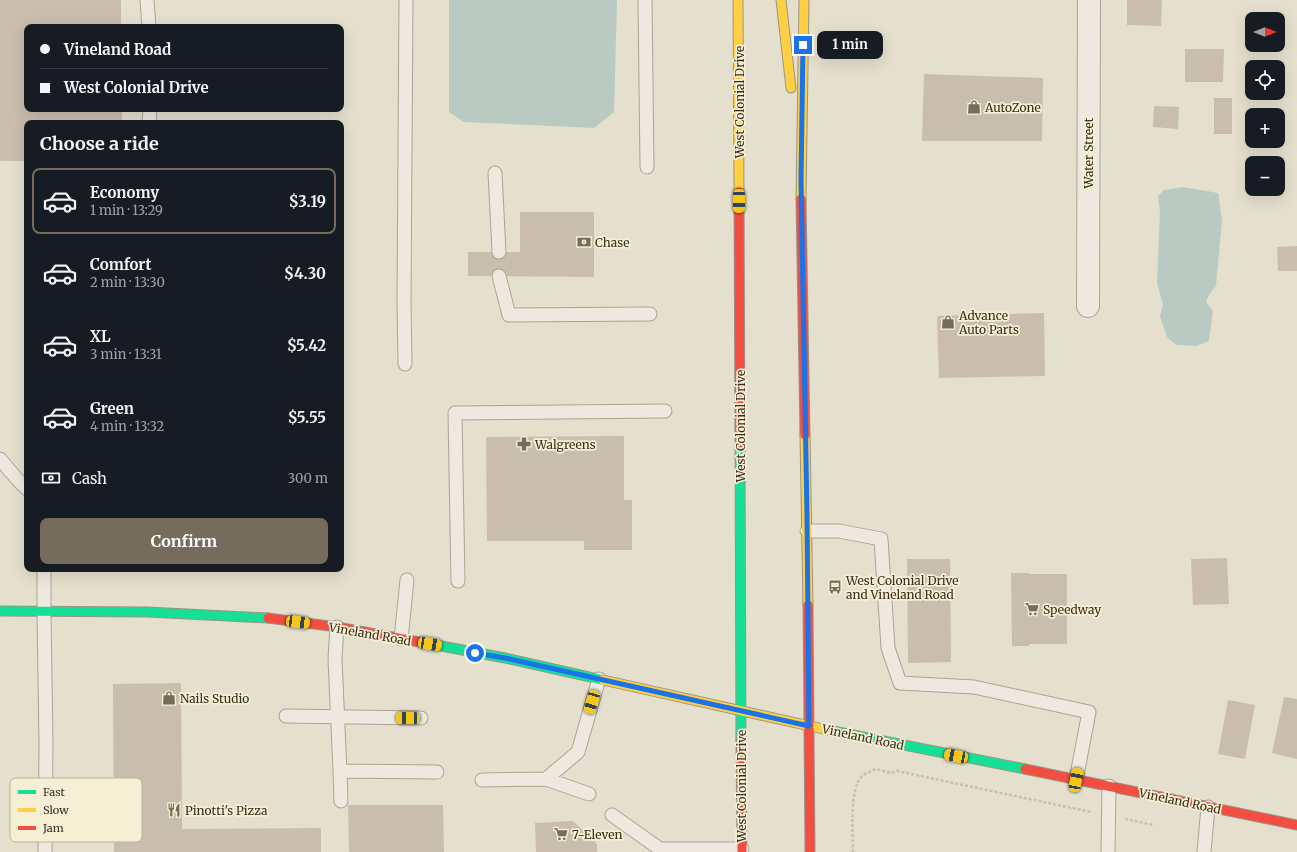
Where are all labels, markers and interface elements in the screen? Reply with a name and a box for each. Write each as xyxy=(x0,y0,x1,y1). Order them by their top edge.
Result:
north arrow xyxy=(1245,12,1285,52)
map controls xyxy=(1245,12,1285,196)
callout: 1 min xyxy=(817,31,883,59)
route end xyxy=(794,36,812,54)
text: 1 min xyxy=(832,36,868,53)
text: Vineland Road xyxy=(64,40,171,59)
street label: West Colonial Drive xyxy=(732,46,747,159)
button: locate xyxy=(1245,60,1285,100)
text: West Colonial Drive xyxy=(64,78,209,97)
shop icon: AutoZone xyxy=(966,99,982,115)
place label: AutoZone xyxy=(984,100,1041,115)
button: + xyxy=(1245,108,1285,148)
street label: Water Street xyxy=(1081,117,1096,190)
text: Choose a ride xyxy=(40,132,159,155)
button: − xyxy=(1245,156,1285,196)
icon: car xyxy=(42,183,78,219)
text: Economy xyxy=(90,183,159,202)
car xyxy=(733,189,745,213)
text: $3.19 xyxy=(289,192,326,211)
text: 1 min · 13:29 xyxy=(90,202,163,219)
bank icon: Chase xyxy=(576,234,592,250)
place label: Chase xyxy=(595,235,629,250)
icon: car xyxy=(42,255,78,291)
text: Comfort xyxy=(90,255,151,274)
text: $4.30 xyxy=(284,264,326,283)
text: 2 min · 13:30 xyxy=(90,274,165,291)
place label: Advance Auto Parts xyxy=(958,308,1019,337)
shop icon: Advance Auto Parts xyxy=(940,314,956,330)
icon: car xyxy=(42,327,78,363)
text: XL xyxy=(90,327,111,346)
text: $5.42 xyxy=(287,336,326,355)
text: 3 min · 13:31 xyxy=(90,346,162,363)
street label: West Colonial Drive xyxy=(733,370,748,483)
icon: car xyxy=(42,399,78,435)
text: Green xyxy=(90,399,134,418)
text: $5.55 xyxy=(288,408,326,427)
text: 4 min · 13:32 xyxy=(90,418,164,435)
pharmacy icon: Walgreens xyxy=(516,436,532,452)
place label: Walgreens xyxy=(534,437,596,452)
icon: cash xyxy=(40,467,62,489)
text: Cash xyxy=(72,469,107,488)
text: 300 m xyxy=(288,470,328,487)
button: Confirm xyxy=(40,518,328,564)
place label: West Colonial Drive and Vineland Road xyxy=(845,573,959,602)
bus stop icon: West Colonial Drive and Vineland Road xyxy=(827,579,843,595)
supermarket icon: Speedway xyxy=(1024,601,1040,617)
place label: Speedway xyxy=(1043,602,1101,617)
car xyxy=(285,615,311,629)
street label: Vineland Road xyxy=(327,619,412,649)
car xyxy=(417,636,443,652)
route start xyxy=(466,644,484,662)
car xyxy=(583,689,601,715)
shop icon: Nails Studio xyxy=(161,690,177,706)
place label: Nails Studio xyxy=(180,691,249,706)
car xyxy=(396,712,420,724)
street label: Vineland Road xyxy=(820,721,905,753)
street label: West Colonial Drive xyxy=(734,730,749,843)
car xyxy=(943,748,969,764)
car xyxy=(1068,767,1084,793)
legend xyxy=(10,778,142,842)
text: Fast xyxy=(43,785,66,799)
street label: Vineland Road xyxy=(1137,785,1222,817)
restaurant icon: Pinotti's Pizza xyxy=(166,802,182,818)
text: Slow xyxy=(43,803,69,817)
place label: Pinotti's Pizza xyxy=(185,803,268,818)
text: Jam xyxy=(42,821,64,835)
supermarket icon: 7-Eleven xyxy=(553,826,569,842)
place label: 7-Eleven xyxy=(572,827,622,842)

